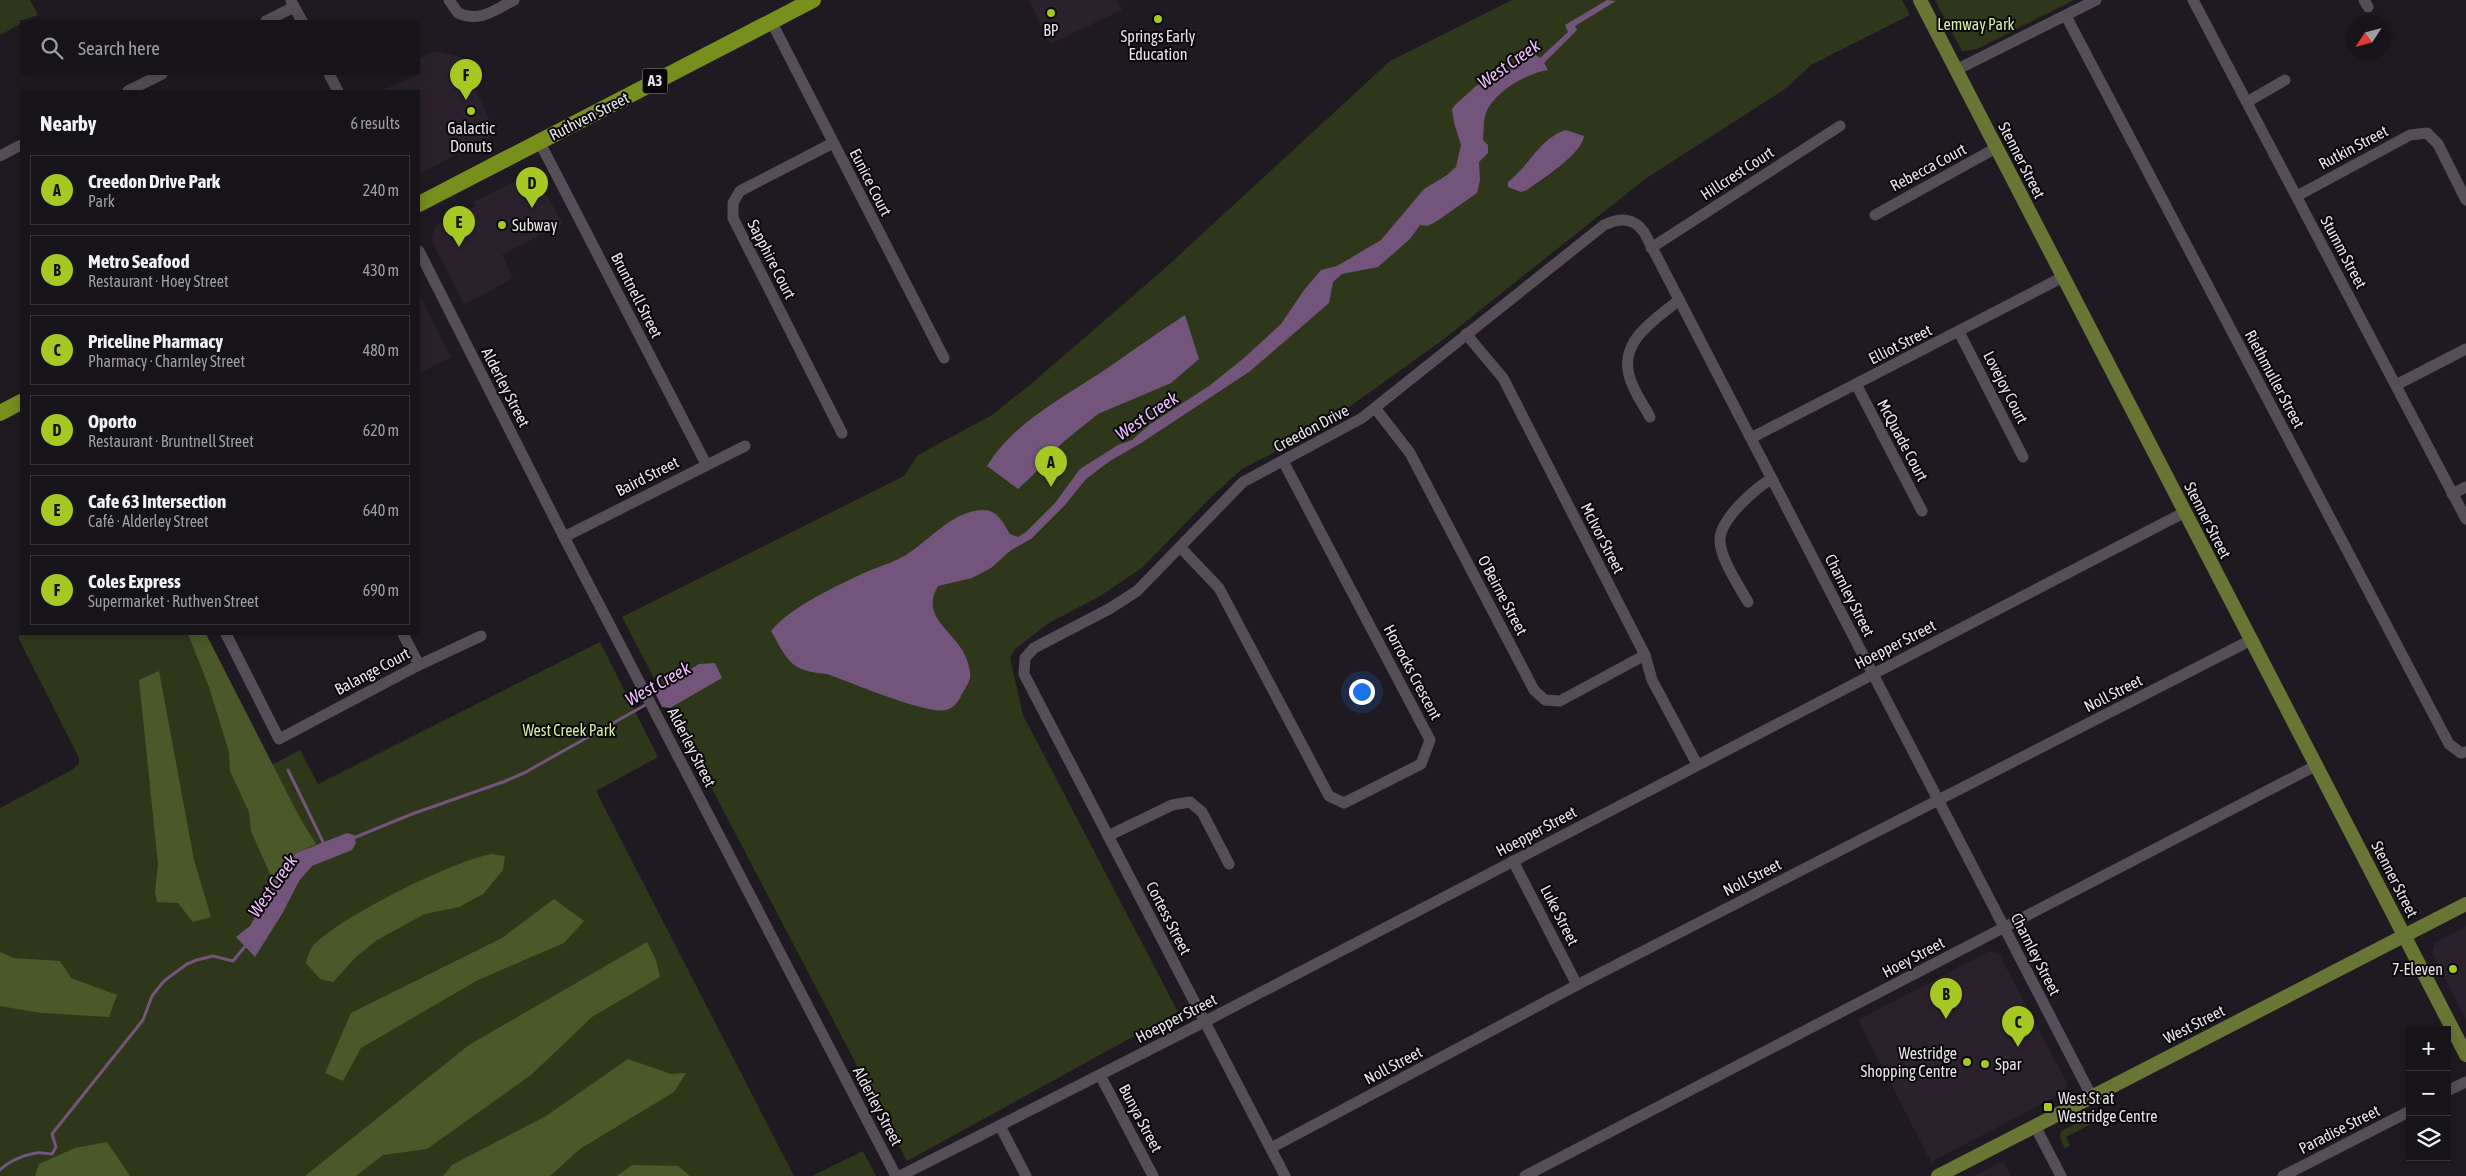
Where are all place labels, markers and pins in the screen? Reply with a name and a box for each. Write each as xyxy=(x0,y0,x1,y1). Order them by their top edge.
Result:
marker: BP xyxy=(1045,7,1057,19)
marker: Springs Early Education xyxy=(1152,13,1164,25)
place label: BP xyxy=(1043,21,1059,39)
place label: Springs Early Education xyxy=(1121,27,1196,63)
pin: F xyxy=(450,59,482,100)
marker: Galactic Donuts xyxy=(465,105,477,117)
place label: Galactic Donuts xyxy=(447,119,495,155)
pin: D xyxy=(516,167,548,208)
pin: E xyxy=(443,206,475,247)
place label: Subway xyxy=(512,216,558,235)
marker: Subway xyxy=(496,219,508,231)
pin: A xyxy=(1035,446,1067,487)
place label: 7-Eleven xyxy=(2392,960,2443,978)
marker: 7-Eleven xyxy=(2447,963,2459,975)
pin: B xyxy=(1930,978,1962,1019)
pin: C xyxy=(2002,1006,2034,1047)
place label: Westridge Shopping Centre xyxy=(1861,1044,1957,1081)
place label: Spar xyxy=(1995,1055,2022,1074)
marker: Westridge Shopping Centre xyxy=(1961,1056,1973,1068)
marker: Spar xyxy=(1979,1058,1991,1070)
place label: West St at Westridge Centre xyxy=(2058,1089,2157,1126)
marker: West St at Westridge Centre xyxy=(2042,1101,2054,1113)

